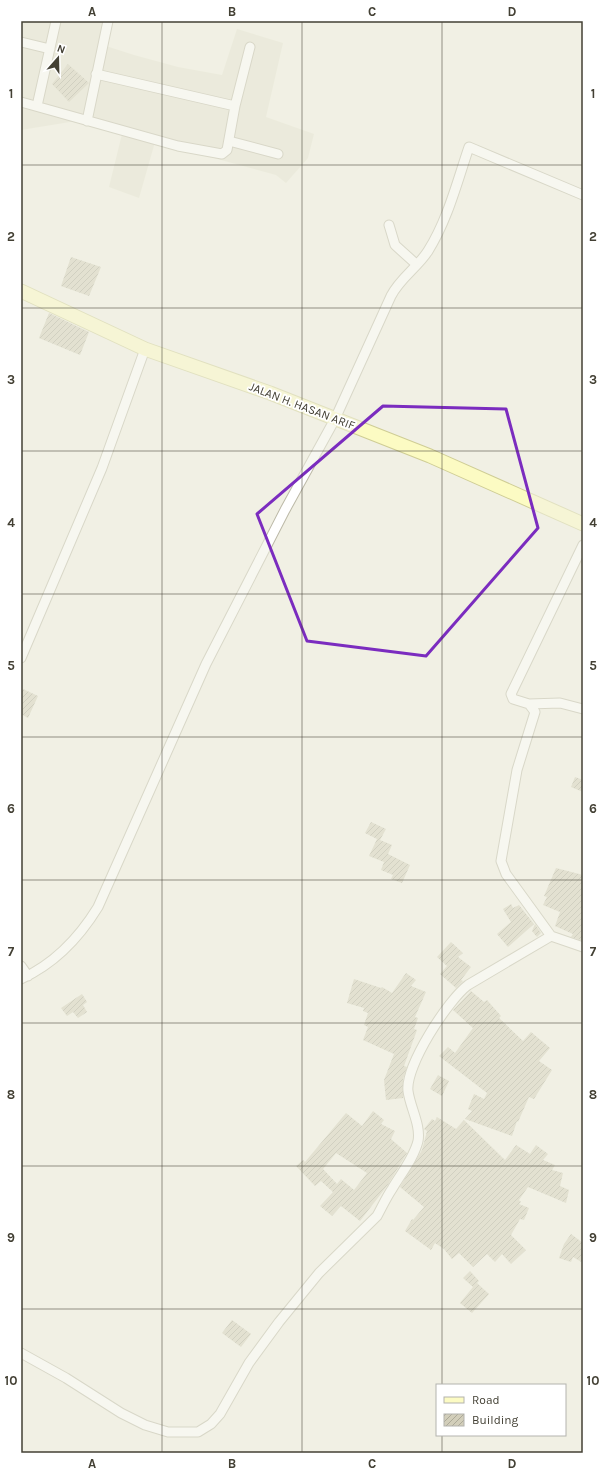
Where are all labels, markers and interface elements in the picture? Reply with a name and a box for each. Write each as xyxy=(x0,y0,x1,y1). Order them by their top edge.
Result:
text: A xyxy=(88,4,96,19)
text: B xyxy=(228,4,236,19)
text: C xyxy=(368,4,376,19)
text: D xyxy=(508,4,517,19)
north arrow xyxy=(38,38,78,78)
text: N xyxy=(55,42,67,57)
text: 1 xyxy=(9,86,13,101)
text: 1 xyxy=(591,86,595,101)
text: 2 xyxy=(7,229,15,244)
text: 2 xyxy=(589,229,597,244)
text: 3 xyxy=(7,372,15,387)
text: 3 xyxy=(589,372,597,387)
street label: JALAN H. HASAN ARIF xyxy=(247,379,357,433)
text: 4 xyxy=(7,515,15,530)
text: 4 xyxy=(589,515,597,530)
text: 5 xyxy=(7,658,15,673)
text: 5 xyxy=(589,658,597,673)
text: 6 xyxy=(7,801,15,816)
text: 6 xyxy=(589,801,597,816)
text: 7 xyxy=(8,944,15,959)
text: 7 xyxy=(590,944,597,959)
text: 8 xyxy=(7,1087,15,1102)
text: 8 xyxy=(589,1087,597,1102)
text: 9 xyxy=(7,1230,15,1245)
text: 9 xyxy=(589,1230,597,1245)
text: 10 xyxy=(5,1373,17,1388)
text: 10 xyxy=(587,1373,599,1388)
legend xyxy=(436,1384,566,1436)
text: Road xyxy=(472,1393,500,1407)
text: Building xyxy=(472,1413,519,1427)
text: A xyxy=(88,1456,96,1471)
text: B xyxy=(228,1456,236,1471)
text: C xyxy=(368,1456,376,1471)
text: D xyxy=(508,1456,517,1471)

